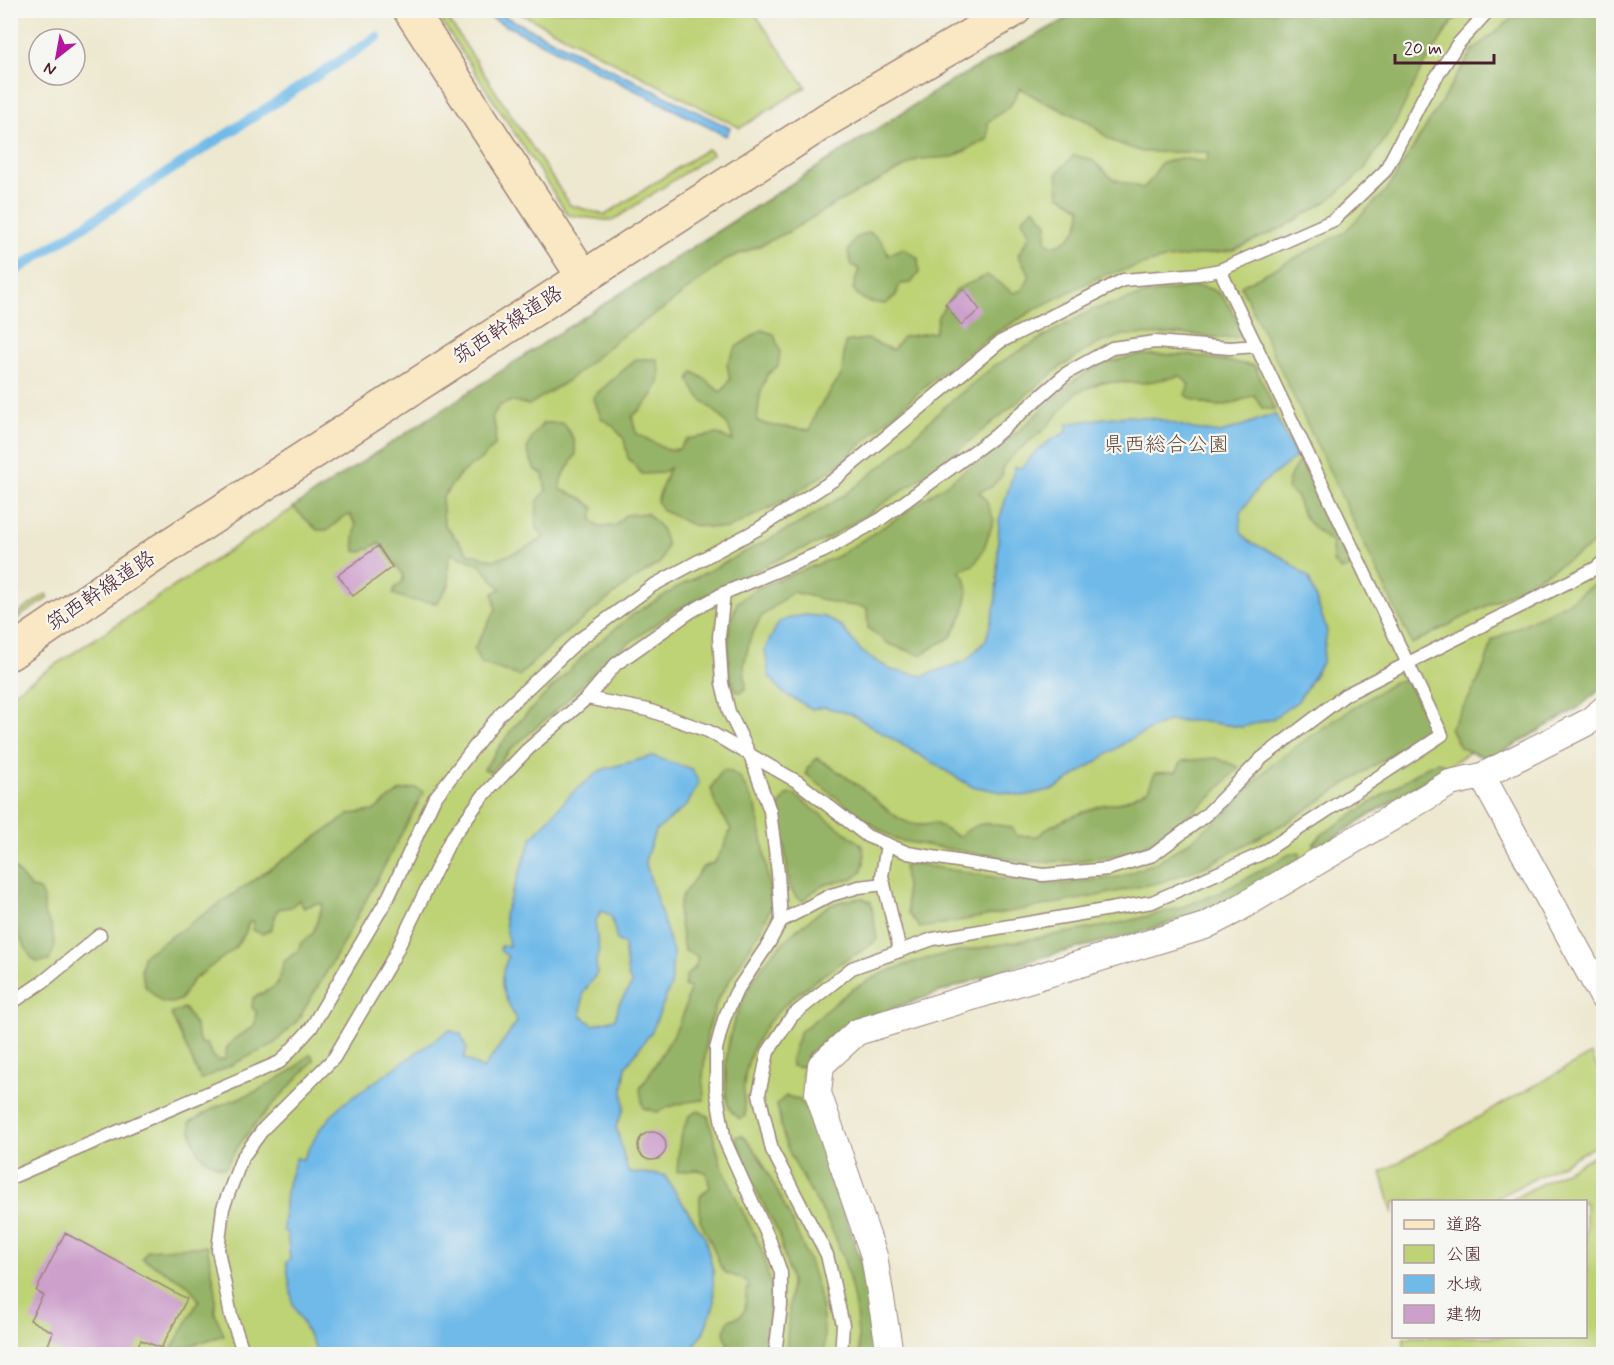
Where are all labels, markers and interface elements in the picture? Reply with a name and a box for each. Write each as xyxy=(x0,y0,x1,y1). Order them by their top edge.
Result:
north arrow xyxy=(27,27,87,87)
scale bar xyxy=(1395,27,1494,65)
text: 20 m xyxy=(1404,37,1442,61)
text: N xyxy=(40,57,60,80)
street label: 筑西幹線道路 xyxy=(448,279,568,371)
park label: 県西総合公園 xyxy=(1103,431,1229,459)
street label: 筑西幹線道路 xyxy=(41,544,161,638)
legend xyxy=(1392,1200,1587,1338)
text: 道路 xyxy=(1446,1213,1482,1237)
text: 公園 xyxy=(1446,1243,1482,1267)
text: 水域 xyxy=(1446,1273,1482,1297)
text: 建物 xyxy=(1446,1303,1482,1327)

